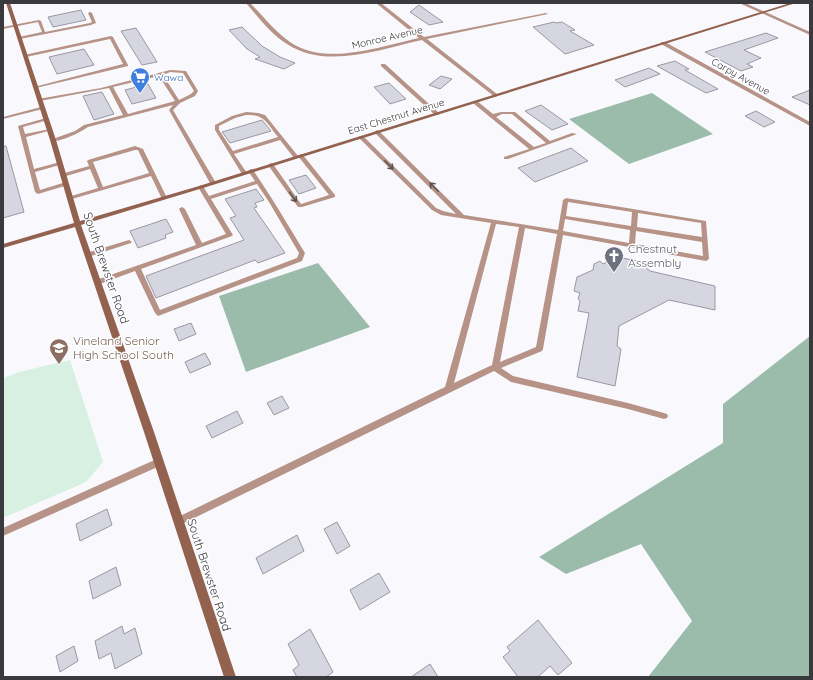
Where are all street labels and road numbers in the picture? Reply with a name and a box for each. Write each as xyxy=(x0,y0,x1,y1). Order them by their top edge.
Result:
street label: Monroe Avenue xyxy=(350,23,424,52)
street label: Carpy Avenue xyxy=(709,55,773,98)
street label: East Chestnut Avenue xyxy=(346,96,446,137)
street label: South Brewster Road xyxy=(80,210,133,326)
street label: South Brewster Road xyxy=(184,517,235,633)

